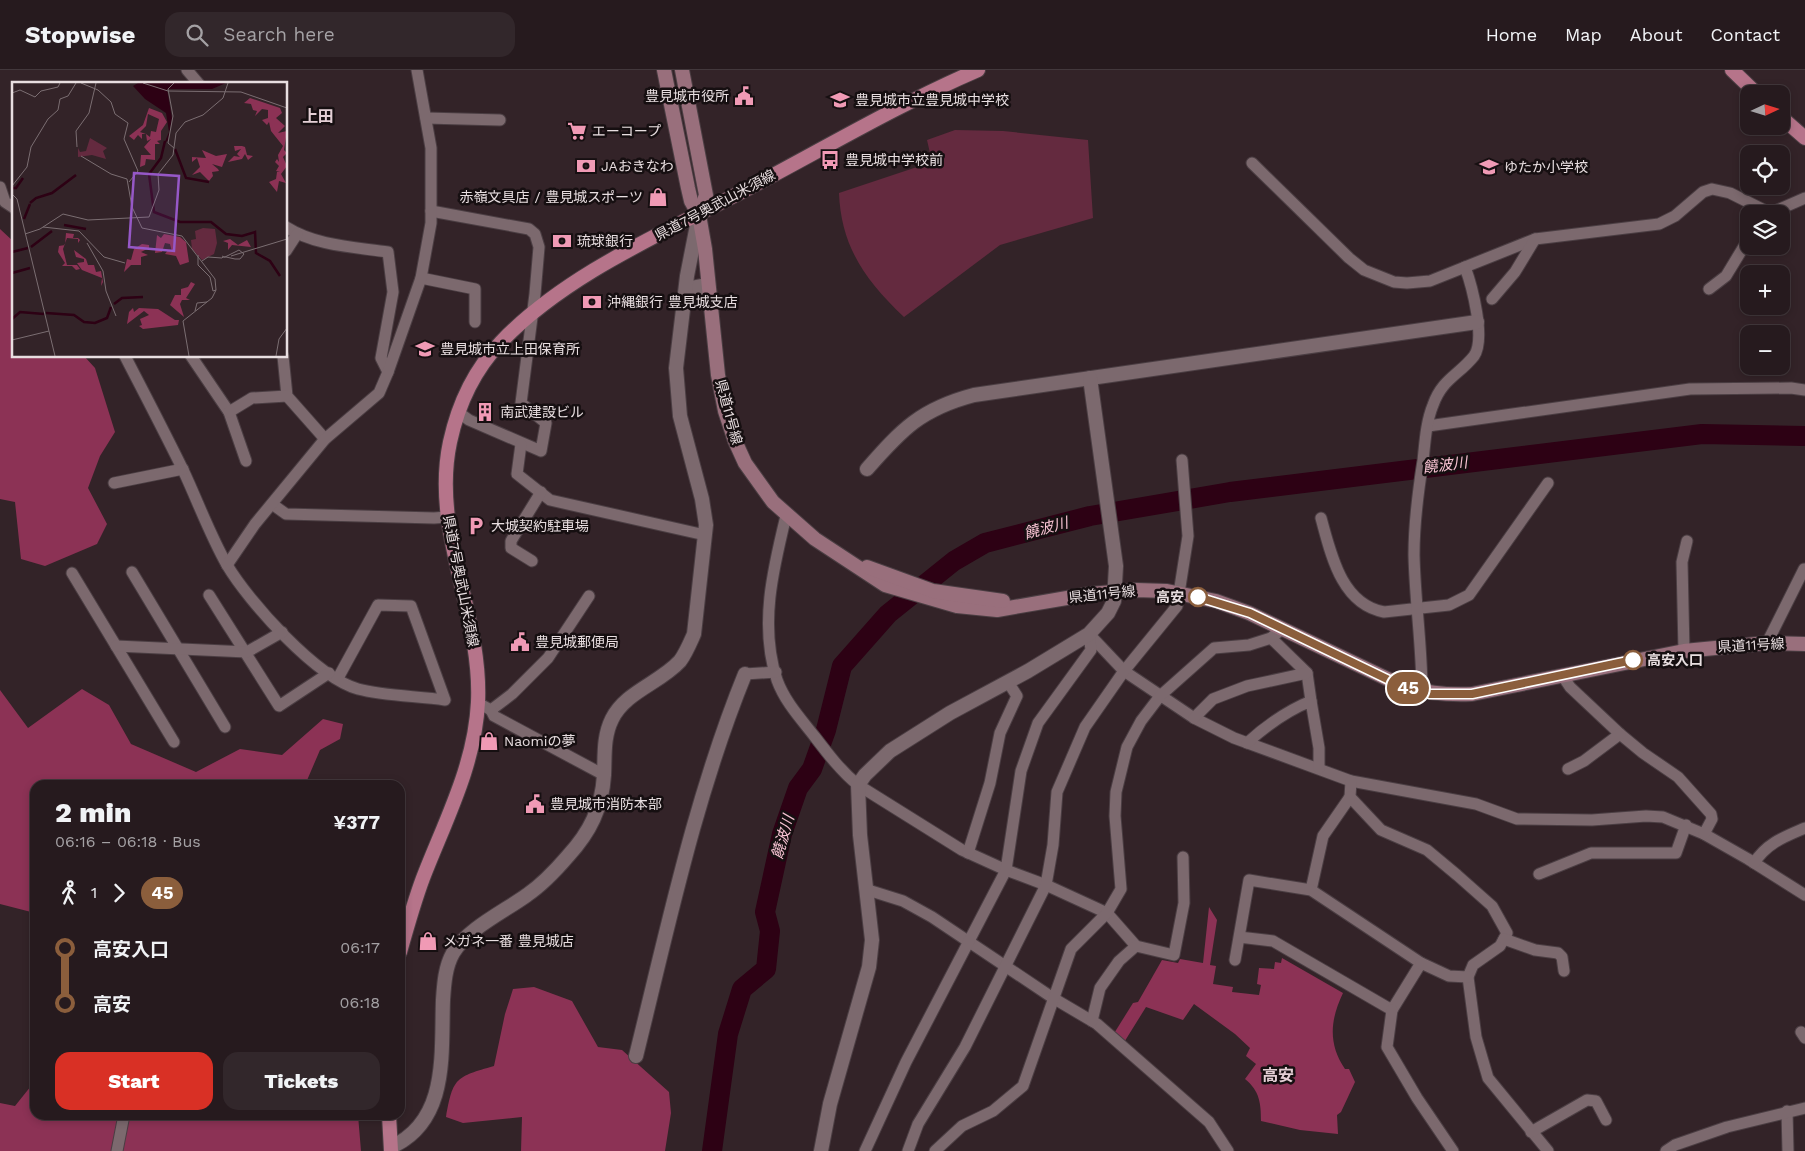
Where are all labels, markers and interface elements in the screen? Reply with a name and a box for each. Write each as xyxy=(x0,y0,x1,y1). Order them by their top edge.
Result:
search box xyxy=(165,12,515,57)
text: Stopwise xyxy=(25,21,135,49)
icon: search xyxy=(183,21,211,49)
text: Search here xyxy=(223,23,335,46)
text: Home xyxy=(1486,24,1537,45)
text: Map xyxy=(1565,24,1602,45)
text: About xyxy=(1630,24,1682,45)
text: Contact xyxy=(1710,24,1780,45)
inset map xyxy=(12,82,288,358)
public building icon: 豊見城市役所 xyxy=(733,85,755,107)
north arrow xyxy=(1740,85,1790,135)
map controls xyxy=(1740,85,1790,375)
place label: 豊見城市役所 xyxy=(645,88,729,104)
school or university icon: 豊見城市立豊見城中学校 xyxy=(829,89,851,111)
place label: 豊見城市立豊見城中学校 xyxy=(855,92,1009,108)
district label: 上田 xyxy=(302,107,334,126)
supermarket icon: エーコープ xyxy=(566,120,588,142)
place label: エーコープ xyxy=(592,123,661,139)
button: locate xyxy=(1740,145,1790,195)
bus stop icon: 豊見城中学校前 xyxy=(819,149,841,171)
place label: 豊見城中学校前 xyxy=(845,152,943,168)
bank icon: JAおきなわ xyxy=(575,155,597,177)
school or university icon: ゆたか小学校 xyxy=(1478,156,1500,178)
place label: JAおきなわ xyxy=(601,158,674,174)
place label: ゆたか小学校 xyxy=(1504,159,1588,175)
street label: 県道7号奥武山米須線 xyxy=(652,167,778,243)
shop icon: 赤嶺文具店 / 豊見城スポーツ xyxy=(647,186,669,208)
place label: 赤嶺文具店 / 豊見城スポーツ xyxy=(460,189,643,205)
button: layers xyxy=(1740,205,1790,255)
bank icon: 琉球銀行 xyxy=(551,230,573,252)
place label: 琉球銀行 xyxy=(577,233,633,249)
button: + xyxy=(1740,265,1790,315)
bank icon: 沖縄銀行 豊見城支店 xyxy=(581,291,603,313)
place label: 沖縄銀行 豊見城支店 xyxy=(607,294,738,310)
button: − xyxy=(1740,325,1790,375)
school or university icon: 豊見城市立上田保育所 xyxy=(414,338,436,360)
place label: 豊見城市立上田保育所 xyxy=(440,341,580,357)
street label: 県道11号線 xyxy=(713,378,745,446)
building icon: 南武建設ビル xyxy=(474,401,496,423)
place label: 南武建設ビル xyxy=(500,404,584,420)
water label: 饒波川 xyxy=(1422,453,1470,477)
water label: 饒波川 xyxy=(1022,513,1072,543)
street label: 県道7号奥武山米須線 xyxy=(440,514,482,648)
parking icon: 大城契約駐車場 xyxy=(465,515,487,537)
place label: 大城契約駐車場 xyxy=(491,518,589,534)
street label: 県道11号線 xyxy=(1068,583,1136,605)
marker: 高安 xyxy=(1188,587,1208,607)
place label: 高安 xyxy=(1156,589,1184,605)
public building icon: 豊見城郵便局 xyxy=(509,631,531,653)
place label: 豊見城郵便局 xyxy=(535,634,619,650)
street label: 県道11号線 xyxy=(1717,635,1785,655)
marker: 高安入口 xyxy=(1623,650,1643,670)
place label: 高安入口 xyxy=(1647,652,1703,668)
line badge: 45 xyxy=(1386,672,1430,704)
text: 45 xyxy=(1397,677,1419,698)
shop icon: Naomiの夢 xyxy=(478,730,500,752)
place label: Naomiの夢 xyxy=(504,733,576,749)
public building icon: 豊見城市消防本部 xyxy=(524,793,546,815)
text: 2 min xyxy=(55,796,131,829)
place label: 豊見城市消防本部 xyxy=(550,796,662,812)
text: ¥377 xyxy=(334,811,380,834)
water label: 饒波川 xyxy=(768,811,798,861)
text: 06:16 – 06:18 · Bus xyxy=(55,832,201,851)
icon: walk xyxy=(55,879,83,907)
icon: forward xyxy=(105,879,133,907)
text: 45 xyxy=(151,882,173,903)
text: 1 xyxy=(91,883,97,902)
shop icon: メガネ一番 豊見城店 xyxy=(417,930,439,952)
place label: メガネ一番 豊見城店 xyxy=(443,933,574,949)
text: 高安入口 xyxy=(93,938,169,961)
text: 06:17 xyxy=(340,938,380,957)
text: 高安 xyxy=(93,993,131,1016)
text: 06:18 xyxy=(339,993,380,1012)
button: Start xyxy=(55,1052,213,1110)
button: Tickets xyxy=(223,1052,380,1110)
district label: 高安 xyxy=(1262,1066,1294,1085)

